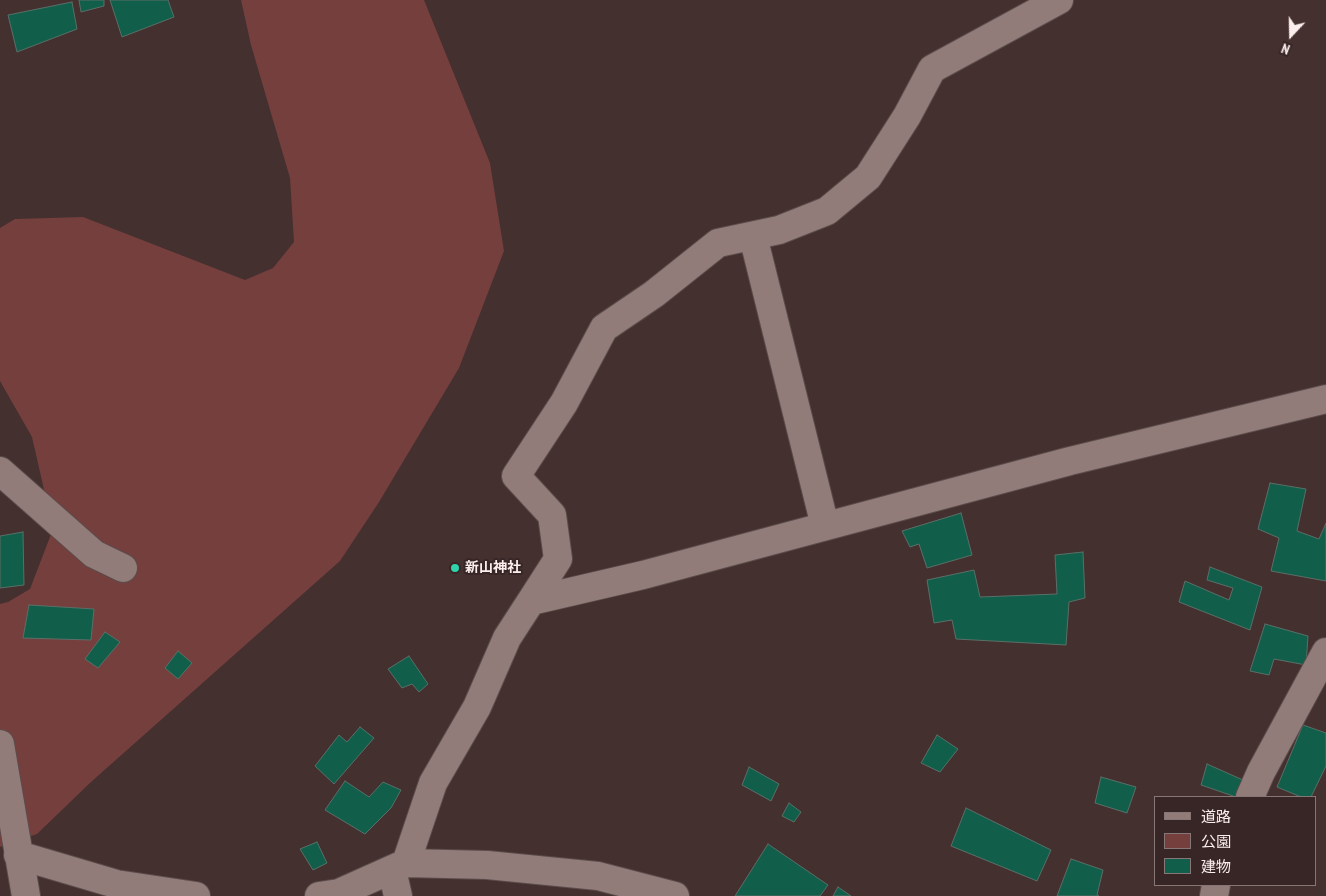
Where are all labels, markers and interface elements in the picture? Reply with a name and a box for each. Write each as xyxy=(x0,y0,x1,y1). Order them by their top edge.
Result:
north arrow xyxy=(1266,10,1316,60)
text: N xyxy=(1279,39,1292,59)
place label: 新山神社 xyxy=(465,560,521,576)
marker: 新山神社 xyxy=(449,562,461,574)
legend xyxy=(1154,796,1316,886)
text: 道路 xyxy=(1201,807,1231,826)
text: 公園 xyxy=(1201,832,1231,851)
text: 建物 xyxy=(1201,857,1231,876)

